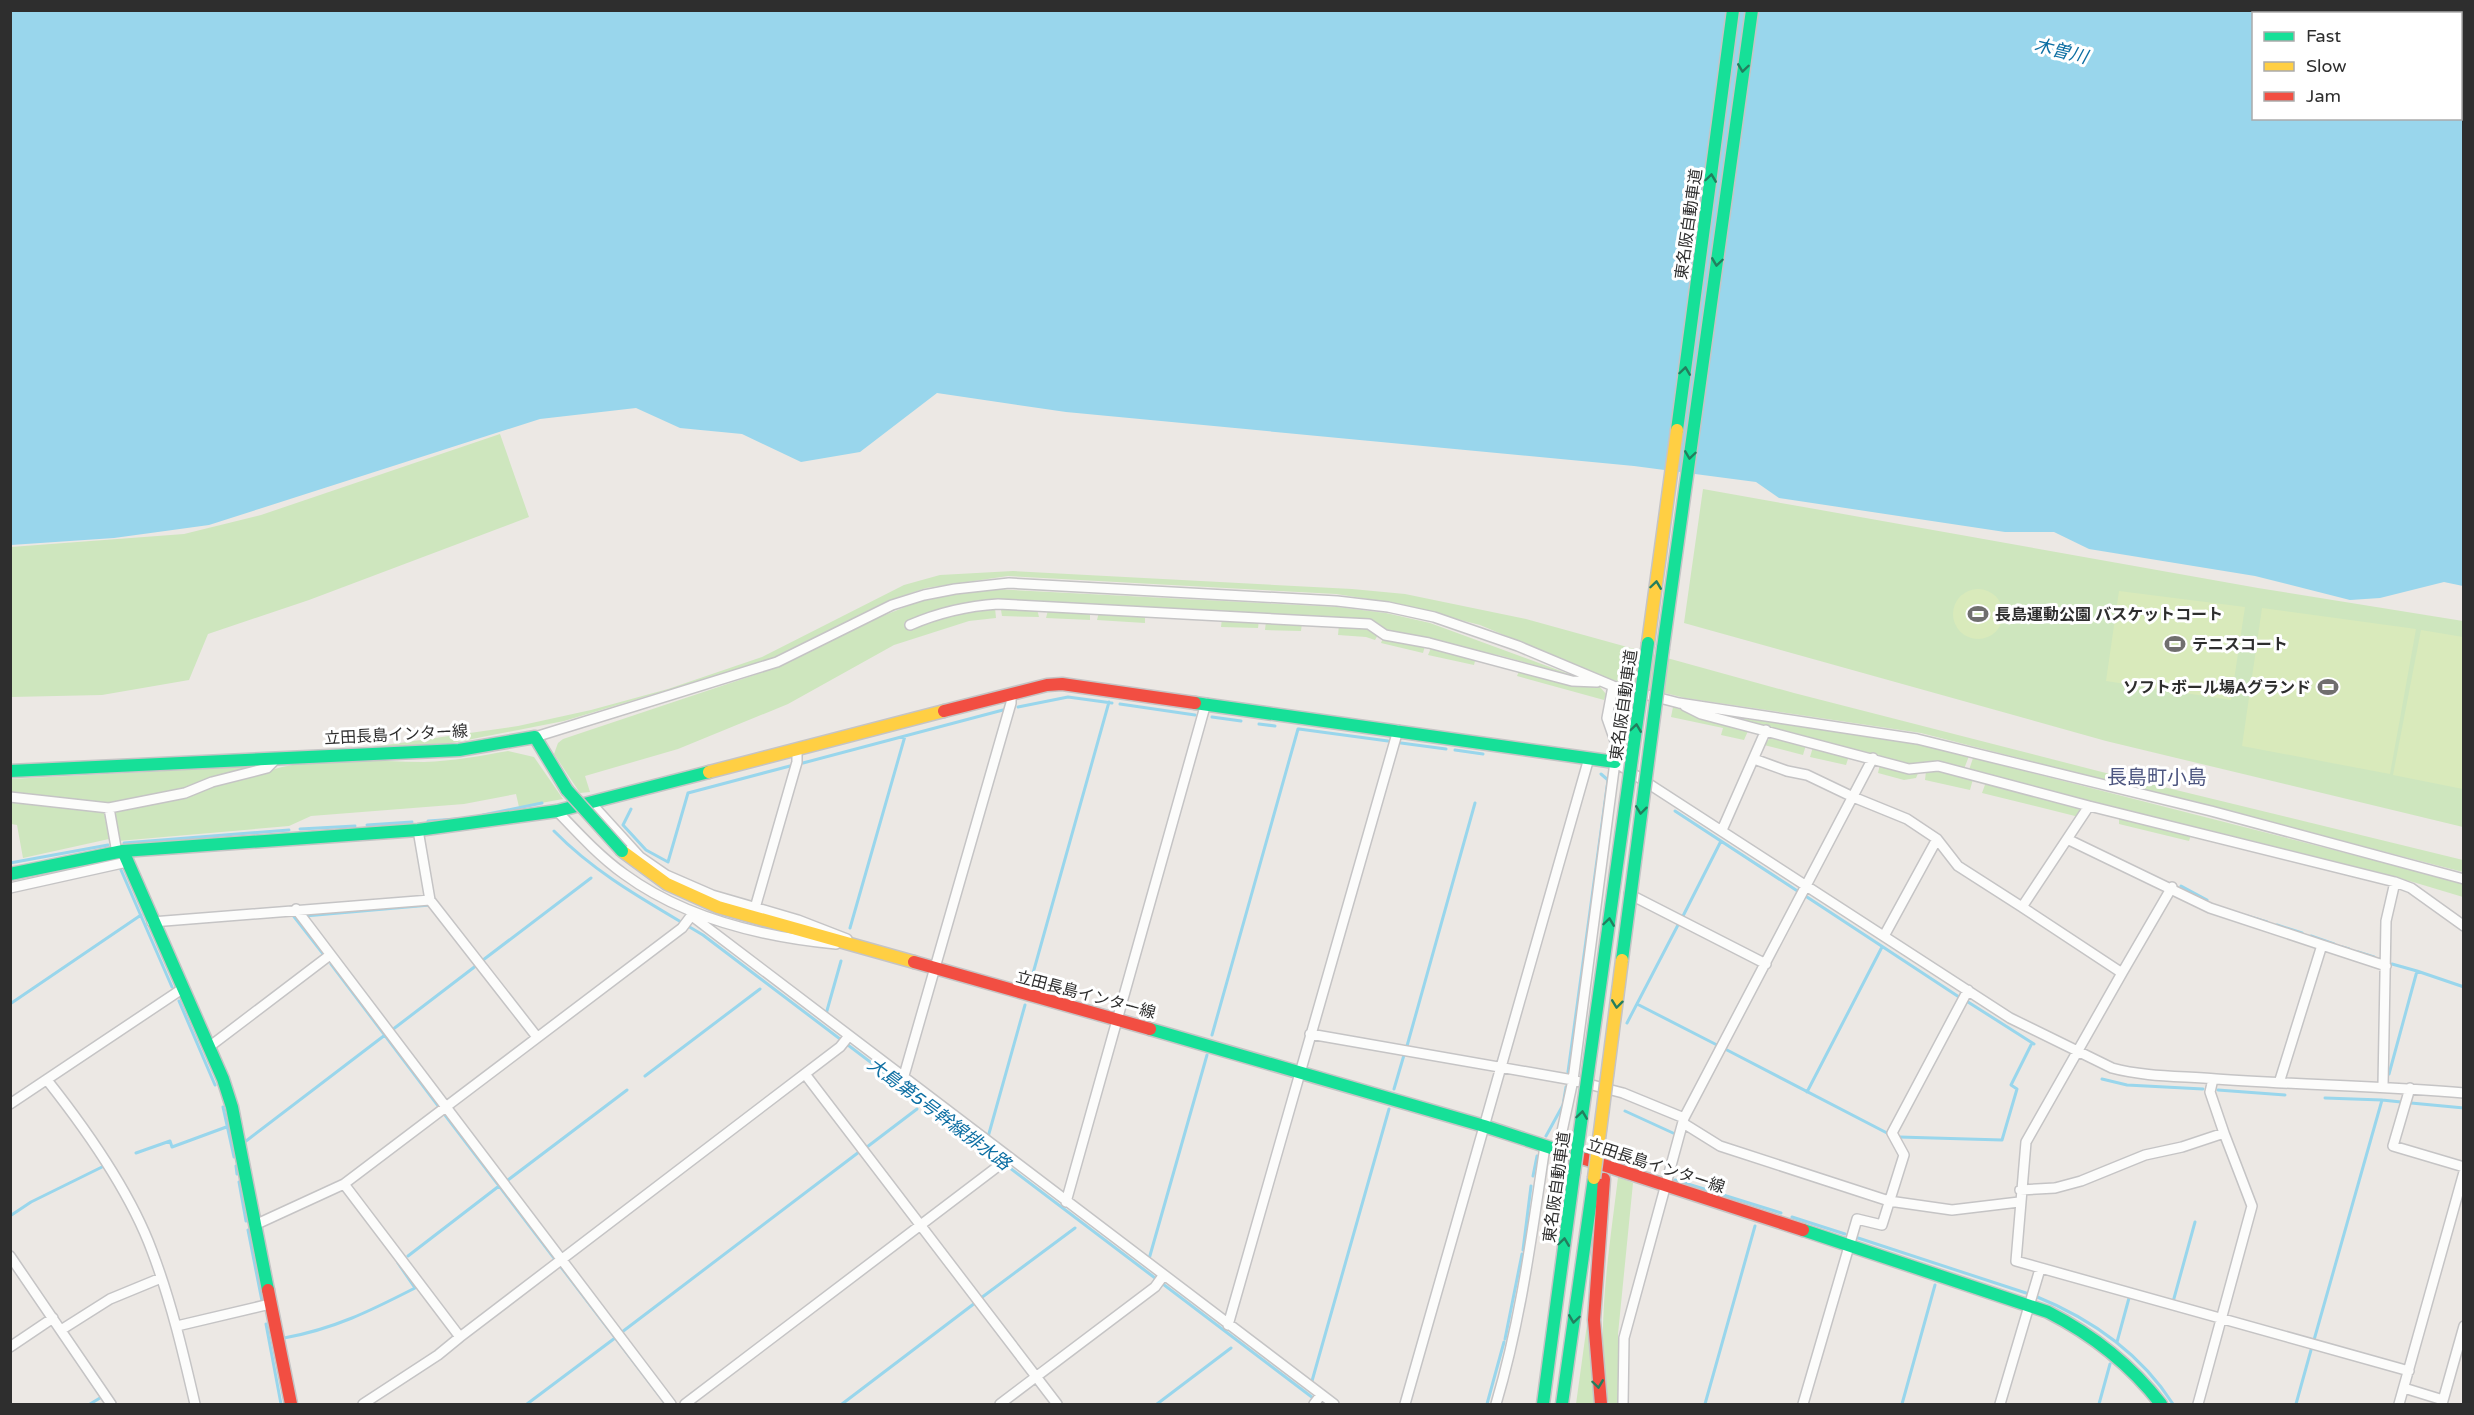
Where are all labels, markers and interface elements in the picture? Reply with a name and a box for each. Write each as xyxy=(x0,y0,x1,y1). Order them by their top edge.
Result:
legend xyxy=(2252,12,2462,120)
text: Fast xyxy=(2306,25,2341,47)
water label: 木曽川 xyxy=(2032,34,2092,69)
text: Slow xyxy=(2306,55,2347,77)
one-way arrow xyxy=(1738,64,1750,73)
text: Jam xyxy=(2306,85,2341,107)
street label: 東名阪自動車道 xyxy=(1671,167,1707,281)
one-way arrow xyxy=(1704,173,1716,183)
one-way arrow xyxy=(1711,257,1723,266)
one-way arrow xyxy=(1678,367,1690,376)
one-way arrow xyxy=(1685,450,1697,459)
one-way arrow xyxy=(1649,581,1661,590)
sports icon: 長島運動公園 バスケットコート xyxy=(1966,602,1990,626)
place label: 長島運動公園 バスケットコート xyxy=(1995,605,2223,625)
sports icon: テニスコート xyxy=(2163,632,2187,656)
place label: テニスコート xyxy=(2192,635,2288,655)
street label: 東名阪自動車道 xyxy=(1606,648,1642,762)
sports icon: ソフトボール場Aグランド xyxy=(2316,675,2340,699)
place label: ソフトボール場Aグランド xyxy=(2123,678,2311,698)
street label: 立田長島インター線 xyxy=(324,721,468,749)
one-way arrow xyxy=(1629,724,1641,733)
district label: 長島町小島 xyxy=(2107,766,2207,790)
one-way arrow xyxy=(1635,806,1648,815)
one-way arrow xyxy=(1603,917,1615,926)
street label: 立田長島インター線 xyxy=(1014,967,1158,1023)
one-way arrow xyxy=(1611,999,1624,1008)
water label: 大島第5号幹線排水路 xyxy=(863,1053,1016,1176)
one-way arrow xyxy=(1576,1110,1588,1119)
street label: 東名阪自動車道 xyxy=(1539,1130,1575,1244)
street label: 立田長島インター線 xyxy=(1584,1134,1727,1198)
one-way arrow xyxy=(1558,1238,1570,1247)
one-way arrow xyxy=(1568,1314,1581,1324)
one-way arrow xyxy=(1591,1380,1603,1389)

